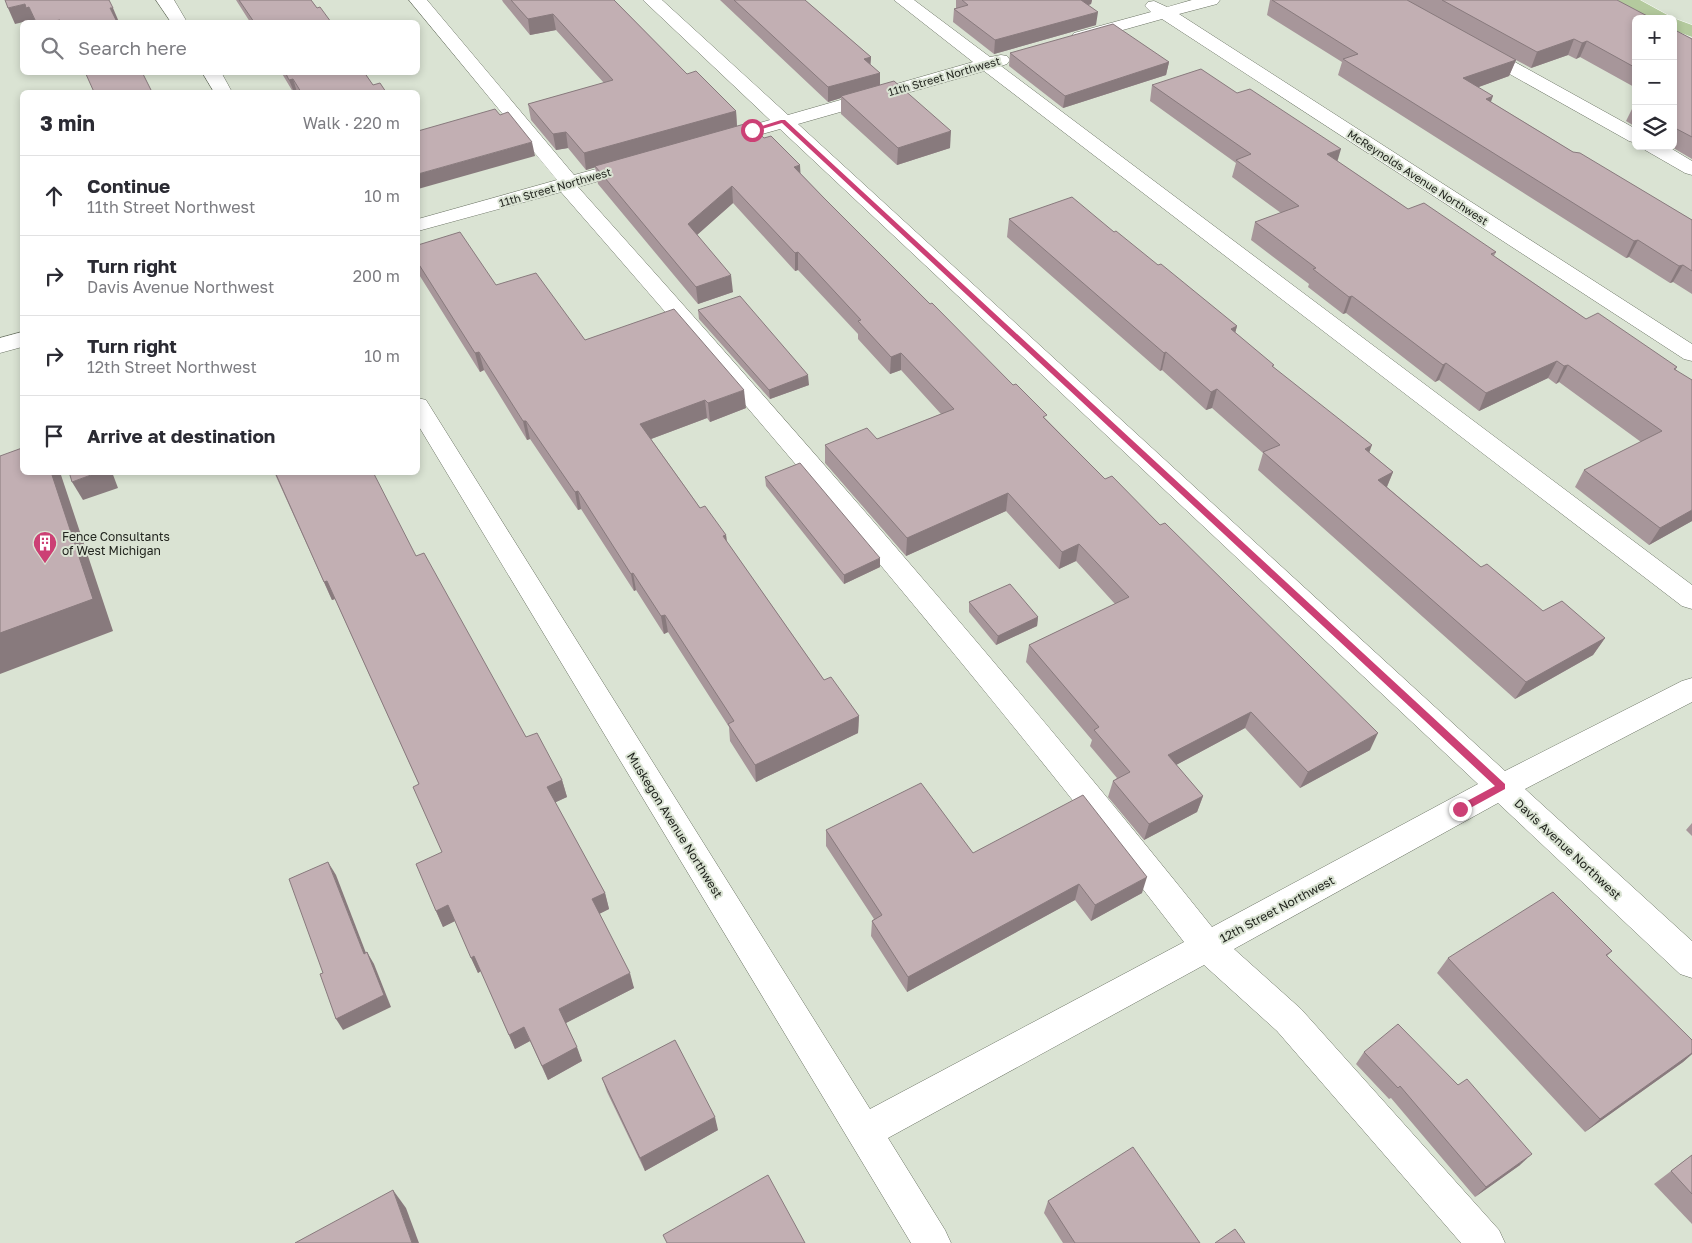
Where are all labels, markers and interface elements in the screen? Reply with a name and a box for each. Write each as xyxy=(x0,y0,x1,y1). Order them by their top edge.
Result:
map controls xyxy=(1632,15,1677,150)
button: + xyxy=(1632,15,1677,60)
search box xyxy=(20,20,420,75)
icon: search xyxy=(38,34,66,62)
text: Search here xyxy=(78,36,187,59)
street label: 11th Street Northwest xyxy=(887,54,1001,98)
button: − xyxy=(1632,60,1677,105)
button: layers xyxy=(1632,105,1677,150)
text: 3 min xyxy=(40,110,95,136)
text: Walk · 220 m xyxy=(303,113,400,133)
route start xyxy=(741,119,764,142)
street label: McReynolds Avenue Northwest xyxy=(1345,127,1491,227)
street label: 11th Street Northwest xyxy=(498,165,612,209)
text: Continue xyxy=(87,174,170,197)
icon: ahead xyxy=(40,182,68,210)
text: 10 m xyxy=(364,186,400,206)
text: 11th Street Northwest xyxy=(87,197,255,217)
text: Turn right xyxy=(87,254,177,277)
icon: right xyxy=(40,262,68,290)
text: 200 m xyxy=(353,266,400,286)
text: Davis Avenue Northwest xyxy=(87,277,275,297)
text: Turn right xyxy=(87,334,177,357)
icon: right xyxy=(40,342,68,370)
text: 10 m xyxy=(364,346,400,366)
text: 12th Street Northwest xyxy=(87,357,257,377)
icon: arrive xyxy=(40,422,68,450)
text: Arrive at destination xyxy=(87,424,275,447)
place label: Fence Consultants of West Michigan xyxy=(62,529,170,558)
building icon: Fence Consultants of West Michigan xyxy=(32,530,58,564)
street label: Muskegon Avenue Northwest xyxy=(624,749,726,901)
street label: Davis Avenue Northwest xyxy=(1511,796,1625,903)
route end xyxy=(1449,798,1472,821)
street label: 12th Street Northwest xyxy=(1217,872,1337,946)

